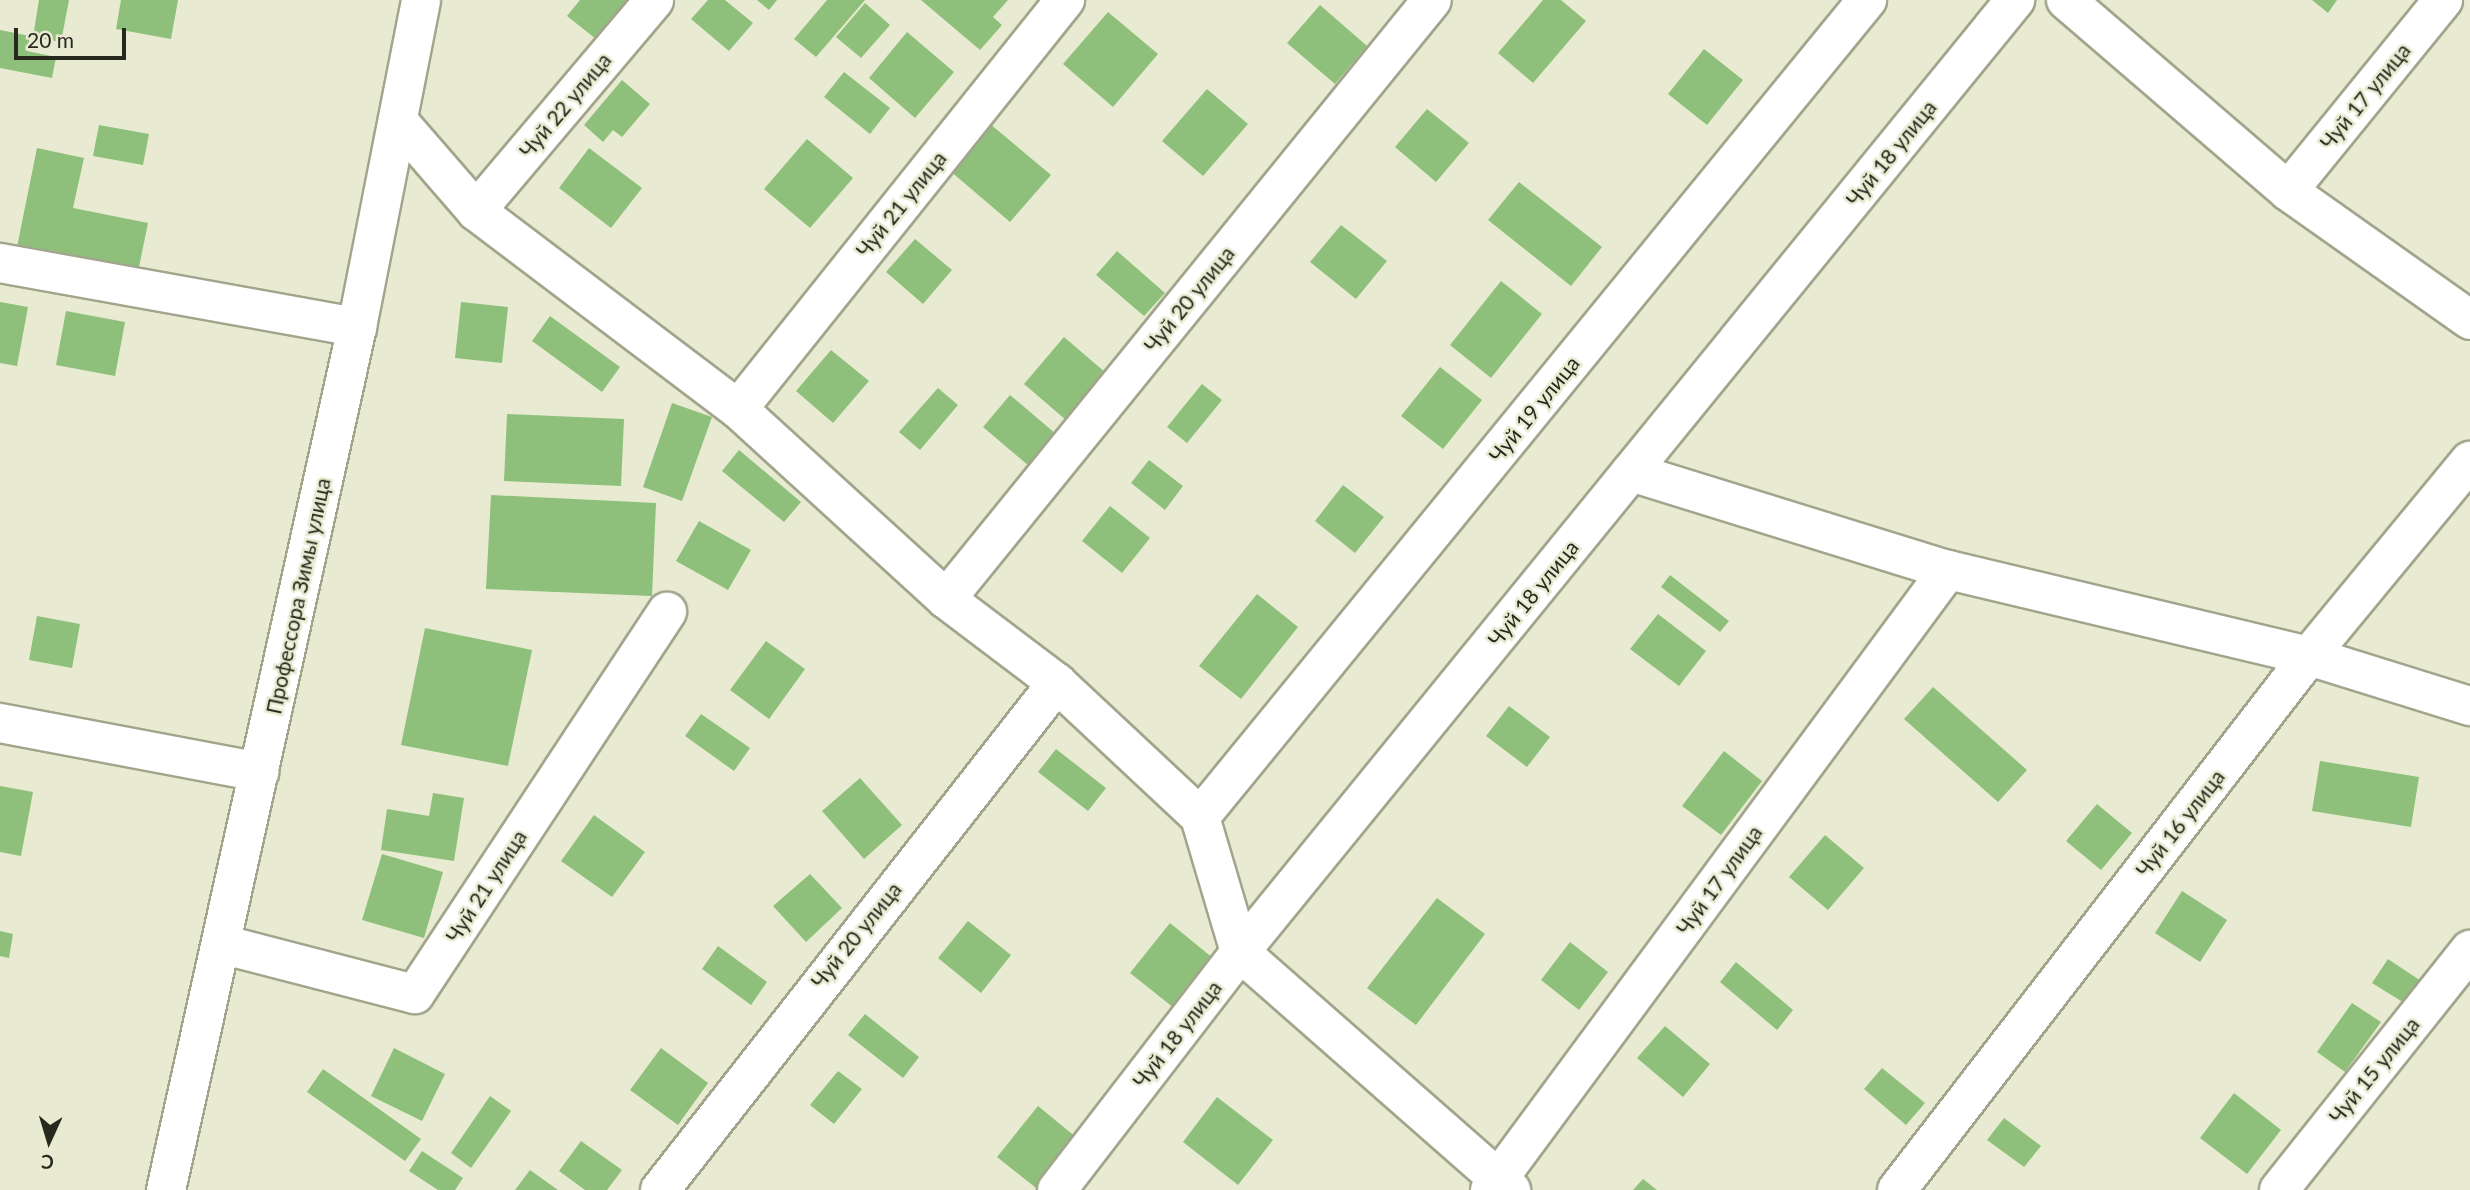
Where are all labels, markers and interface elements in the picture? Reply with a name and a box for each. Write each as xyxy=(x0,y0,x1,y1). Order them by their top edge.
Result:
scale bar xyxy=(18,14,130,58)
text: 20 m xyxy=(27,27,74,52)
street label: Чуй 17 улица xyxy=(2315,38,2415,154)
street label: Чуй 22 улица xyxy=(514,47,616,163)
street label: Чуй 18 улица xyxy=(1841,95,1941,211)
street label: Чуй 21 улица xyxy=(851,146,951,262)
street label: Чуй 20 улица xyxy=(1139,241,1239,357)
street label: Чуй 19 улица xyxy=(1484,351,1584,467)
street label: Профессора Зимы улица xyxy=(261,476,335,716)
street label: Чуй 18 улица xyxy=(1483,535,1583,651)
street label: Чуй 16 улица xyxy=(2130,764,2230,882)
street label: Чуй 17 улица xyxy=(1671,820,1767,940)
street label: Чуй 21 улица xyxy=(440,825,532,947)
street label: Чуй 20 улица xyxy=(806,877,906,993)
street label: Чуй 18 улица xyxy=(1127,975,1227,1093)
street label: Чуй 15 улица xyxy=(2324,1012,2424,1128)
north arrow xyxy=(14,1106,84,1176)
text: С xyxy=(40,1151,55,1174)

